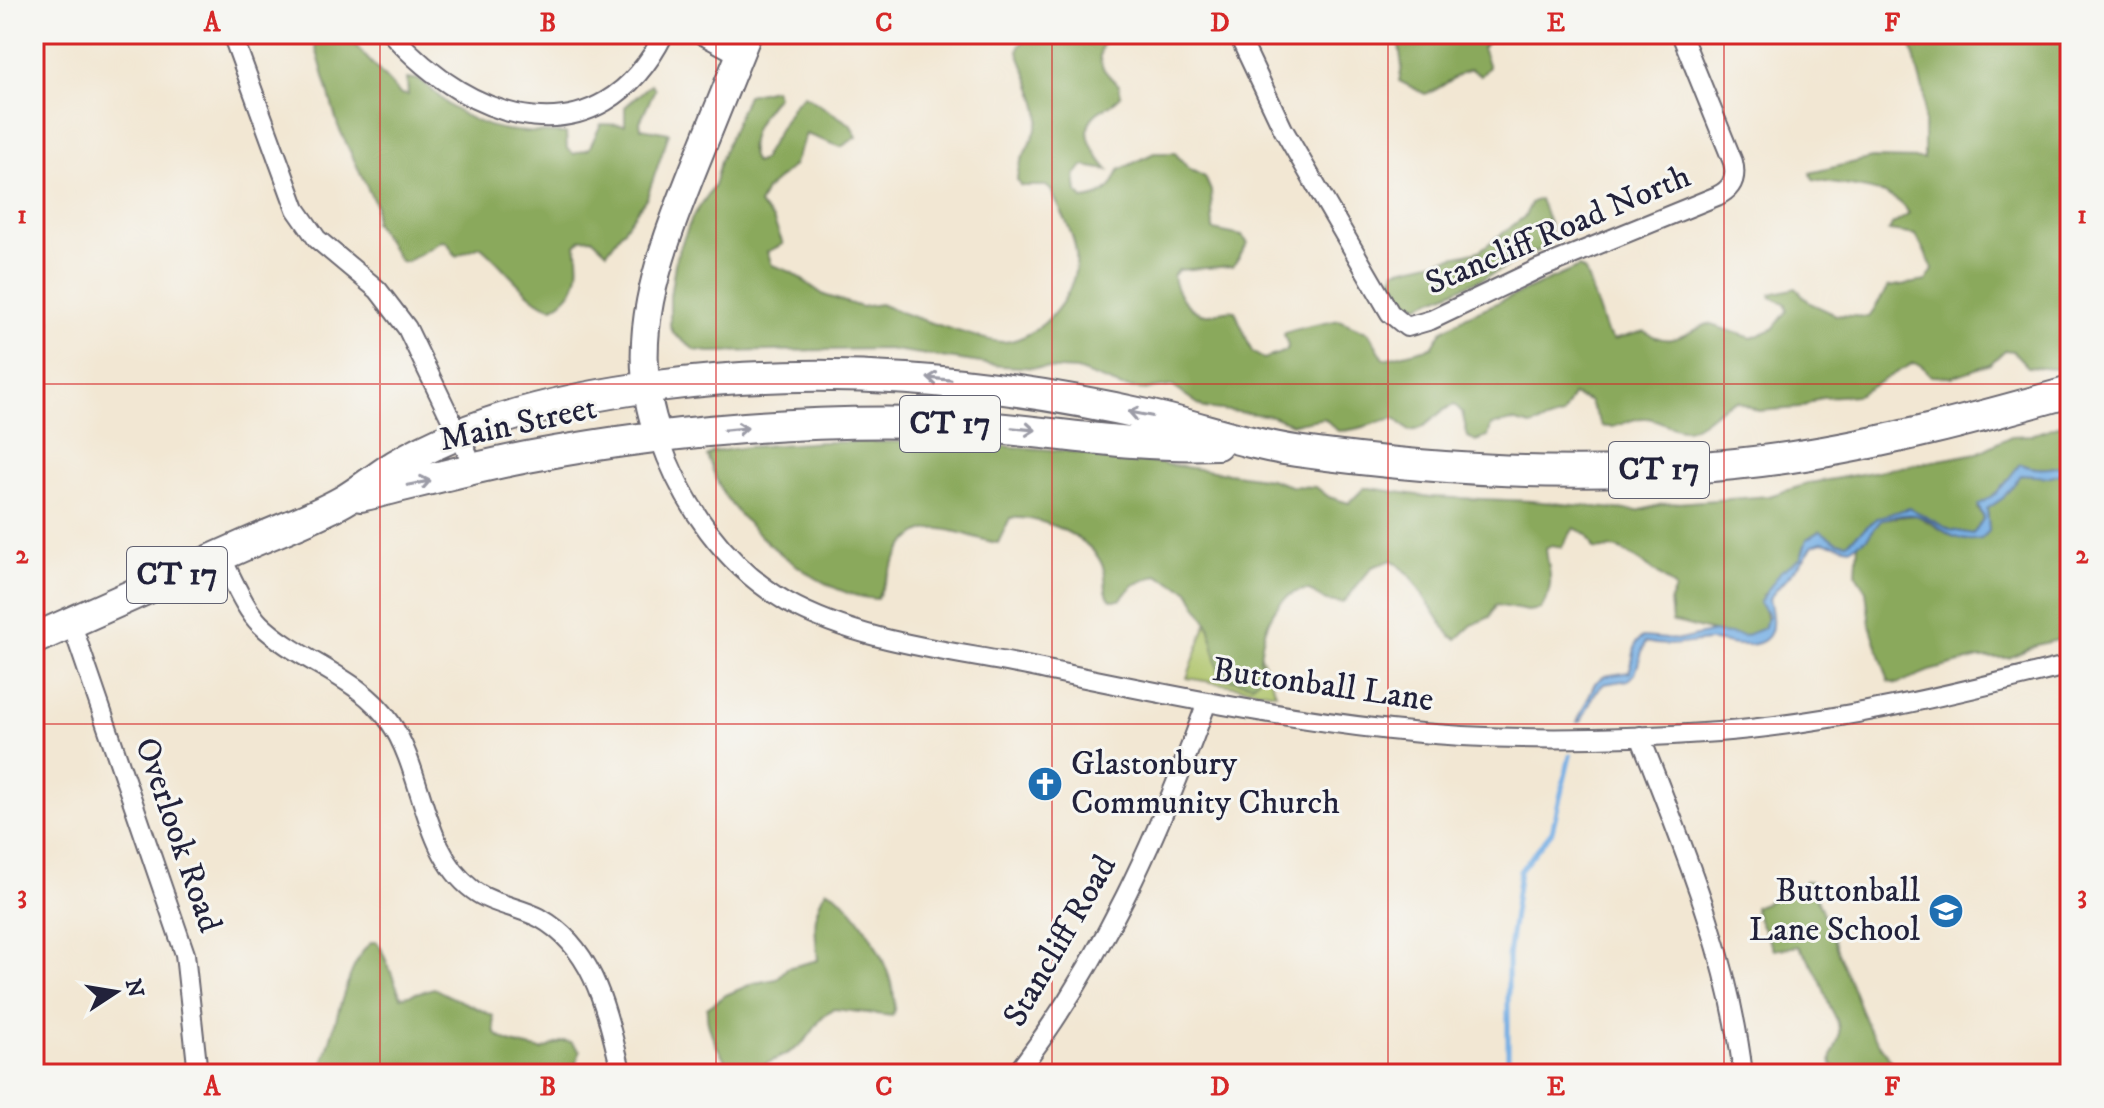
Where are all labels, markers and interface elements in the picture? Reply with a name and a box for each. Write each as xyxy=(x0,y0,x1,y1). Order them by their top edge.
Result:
text: A xyxy=(203,7,222,40)
text: B xyxy=(540,7,556,40)
text: C xyxy=(875,7,893,40)
text: D xyxy=(1210,7,1230,40)
text: E xyxy=(1547,7,1565,40)
text: F xyxy=(1884,7,1901,40)
street label: Stancliff Road North xyxy=(1419,155,1697,305)
text: 1 xyxy=(17,199,27,232)
text: 1 xyxy=(2077,199,2087,232)
one-way arrow xyxy=(926,371,953,386)
street label: Main Street xyxy=(435,387,601,461)
road number: CT 17 xyxy=(900,396,1000,452)
one-way arrow xyxy=(1128,406,1153,421)
one-way arrow xyxy=(722,421,749,436)
one-way arrow xyxy=(1010,422,1037,437)
road number: CT 17 xyxy=(1609,442,1709,498)
one-way arrow xyxy=(406,475,432,490)
text: 2 xyxy=(16,539,30,572)
text: 2 xyxy=(2076,539,2090,572)
road number: CT 17 xyxy=(127,547,227,603)
street label: Buttonball Lane xyxy=(1210,649,1436,721)
street label: Overlook Road xyxy=(125,732,231,938)
place label: Glastonbury Community Church xyxy=(1071,743,1340,824)
church icon: Glastonbury Community Church xyxy=(1026,765,1064,803)
street label: Stancliff Road xyxy=(994,848,1126,1034)
place label: Buttonball Lane School xyxy=(1749,870,1921,951)
text: 3 xyxy=(17,879,27,912)
text: 3 xyxy=(2077,879,2087,912)
school or university icon: Buttonball Lane School xyxy=(1927,892,1965,930)
north arrow xyxy=(76,952,156,1032)
text: N xyxy=(119,977,149,1000)
text: A xyxy=(203,1071,222,1104)
text: B xyxy=(540,1071,556,1104)
text: C xyxy=(875,1071,893,1104)
text: D xyxy=(1210,1071,1230,1104)
text: E xyxy=(1547,1071,1565,1104)
text: F xyxy=(1884,1071,1901,1104)

